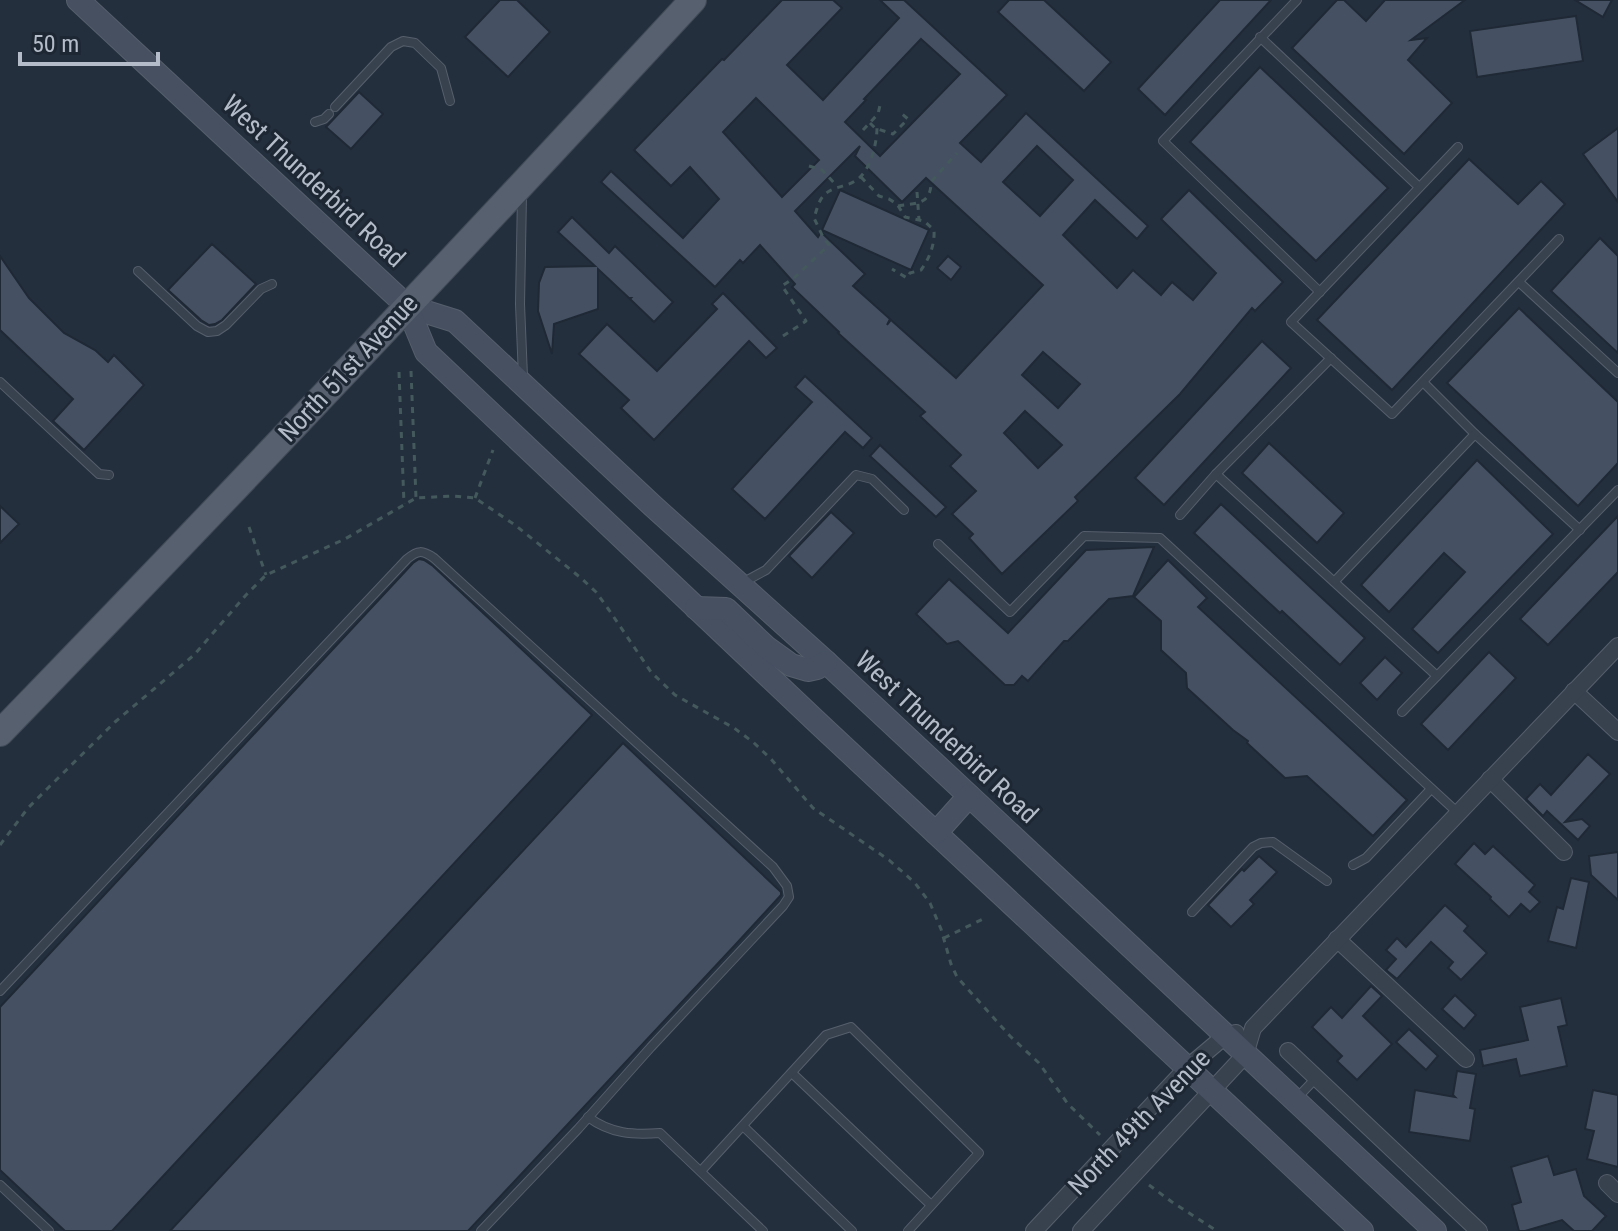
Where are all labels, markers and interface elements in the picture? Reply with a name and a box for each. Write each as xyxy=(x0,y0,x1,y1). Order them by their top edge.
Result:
scale bar xyxy=(20,16,158,66)
text: 50 m xyxy=(32,30,79,58)
street label: West Thunderbird Road xyxy=(217,89,411,273)
street label: North 51st Avenue xyxy=(272,288,424,448)
street label: West Thunderbird Road xyxy=(850,645,1044,829)
street label: North 49th Avenue xyxy=(1062,1043,1216,1201)

